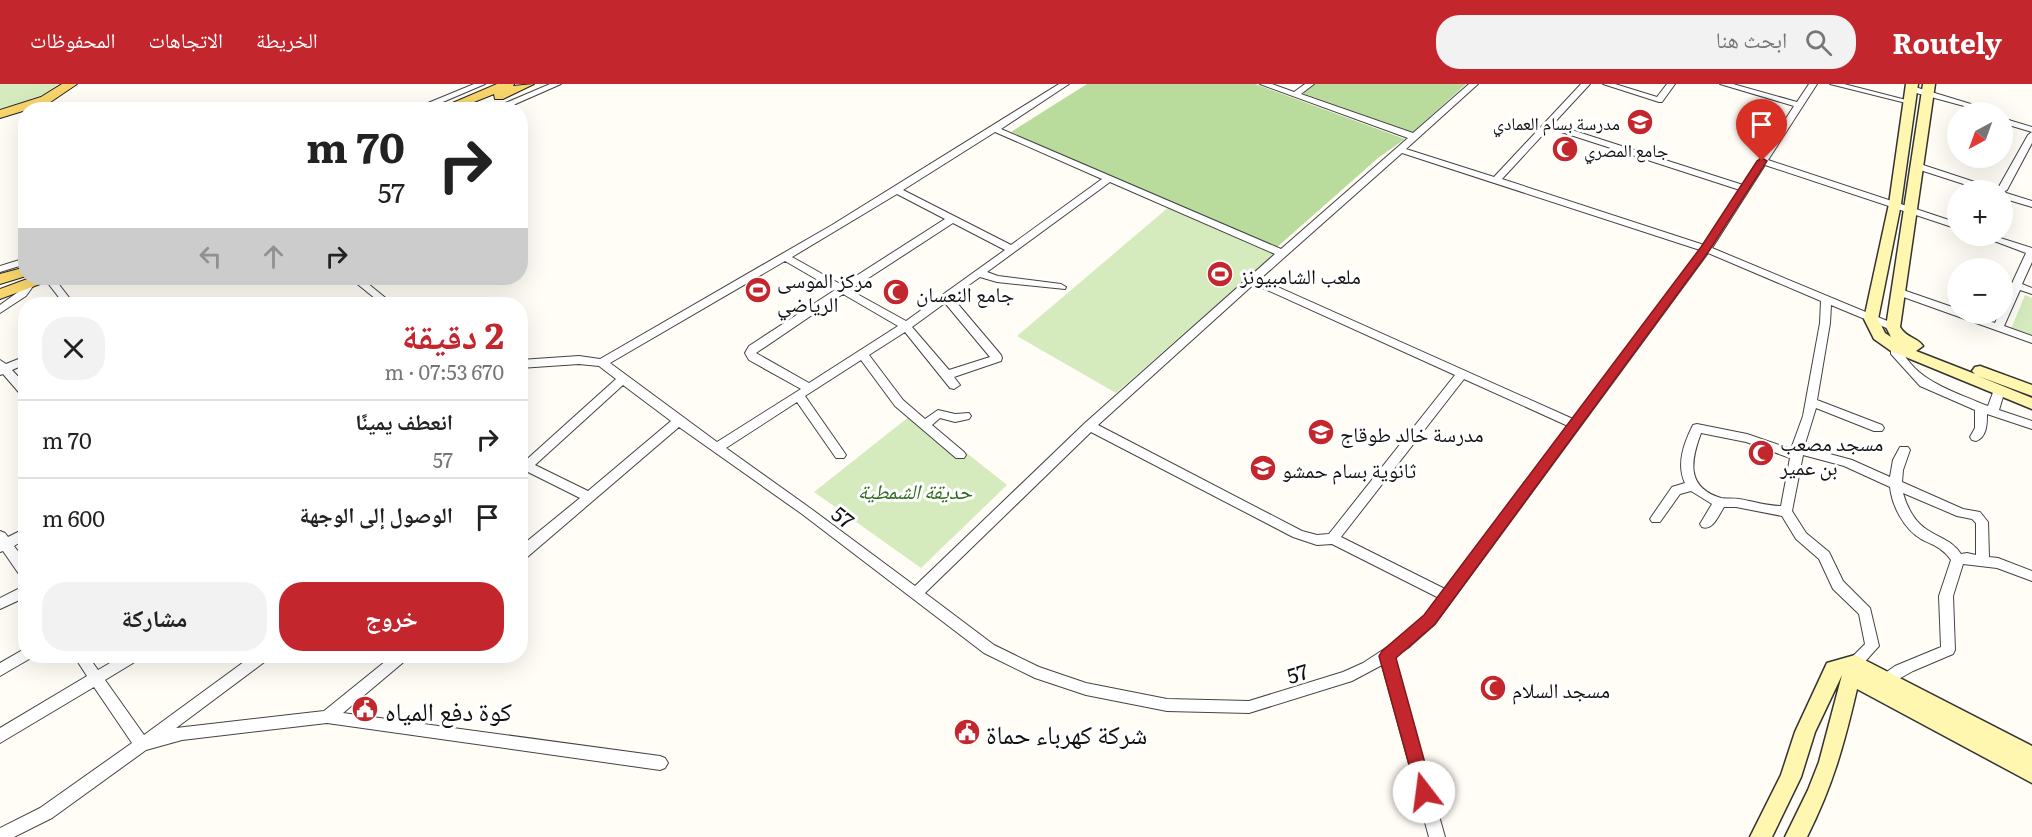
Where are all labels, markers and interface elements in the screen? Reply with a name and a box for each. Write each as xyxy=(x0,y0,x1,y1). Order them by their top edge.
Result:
search box xyxy=(1436,15,1856,69)
text: Routely xyxy=(1892,21,2002,63)
text: ابحث هنا xyxy=(1716,22,1787,55)
text: المحفوظات xyxy=(30,23,115,54)
text: الاتجاهات xyxy=(148,23,223,54)
text: الخريطة xyxy=(256,23,318,54)
icon: search xyxy=(1802,26,1835,59)
pin xyxy=(1736,99,1787,161)
north arrow xyxy=(1947,102,2013,168)
map controls xyxy=(1947,102,2013,324)
school or university icon: مدرسة بسام العمادي xyxy=(1625,107,1655,137)
icon: arrive xyxy=(1745,108,1778,141)
place label: مدرسة بسام العمادي xyxy=(1493,109,1620,138)
text: 70 m xyxy=(306,114,405,176)
icon: right xyxy=(426,126,504,204)
mosque icon: جامع المصري xyxy=(1550,134,1580,164)
place label: جامع المصري xyxy=(1584,136,1668,165)
text: 57 xyxy=(378,171,405,211)
button: + xyxy=(1947,180,2013,246)
icon: left xyxy=(194,240,227,273)
icon: ahead xyxy=(257,240,290,273)
icon: right xyxy=(320,240,353,273)
button: − xyxy=(1947,258,2013,324)
sports icon: ملعب الشامبيونز xyxy=(1205,259,1235,289)
place label: ملعب الشامبيونز xyxy=(1239,259,1361,290)
place label: مركز الموسى الرياضي xyxy=(777,263,873,321)
sports icon: مركز الموسى الرياضي xyxy=(743,275,773,305)
mosque icon: جامع النعسان xyxy=(881,277,911,307)
place label: جامع النعسان xyxy=(916,277,1014,308)
text: 2 دقيقة xyxy=(402,307,504,360)
button: close xyxy=(42,317,105,380)
text: 670 m · 07:53 xyxy=(385,356,504,386)
text: انعطف يمينًا xyxy=(355,404,453,437)
school or university icon: مدرسة خالد طوقاج xyxy=(1306,417,1336,447)
place label: مدرسة خالد طوقاج xyxy=(1340,417,1484,448)
text: 70 m xyxy=(42,423,92,456)
icon: right xyxy=(471,423,504,456)
place label: مسجد مصعب بن عمير xyxy=(1779,426,1883,481)
mosque icon: مسجد مصعب بن عمير xyxy=(1746,438,1776,468)
text: 57 xyxy=(433,444,453,474)
school or university icon: ثانوية بسام حمشو xyxy=(1248,453,1278,483)
place label: ثانوية بسام حمشو xyxy=(1282,453,1416,485)
park label: حديقة الشمطية xyxy=(858,474,973,505)
text: الوصول إلى الوجهة xyxy=(300,497,453,530)
street label: 57 xyxy=(826,497,862,535)
text: 600 m xyxy=(42,501,105,534)
icon: arrive xyxy=(471,501,504,534)
button: مشاركة xyxy=(42,582,267,651)
button: خروج xyxy=(279,582,504,651)
street label: 57 xyxy=(1282,654,1312,690)
mosque icon: مسجد السلام xyxy=(1478,673,1508,703)
place label: مسجد السلام xyxy=(1512,673,1610,705)
place label: كوة دفع المياه xyxy=(385,690,512,729)
public building icon: كوة دفع المياه xyxy=(350,694,380,724)
place label: شركة كهرباء حماة xyxy=(986,713,1147,752)
public building icon: شركة كهرباء حماة xyxy=(952,717,982,747)
position arrow xyxy=(1392,760,1456,824)

